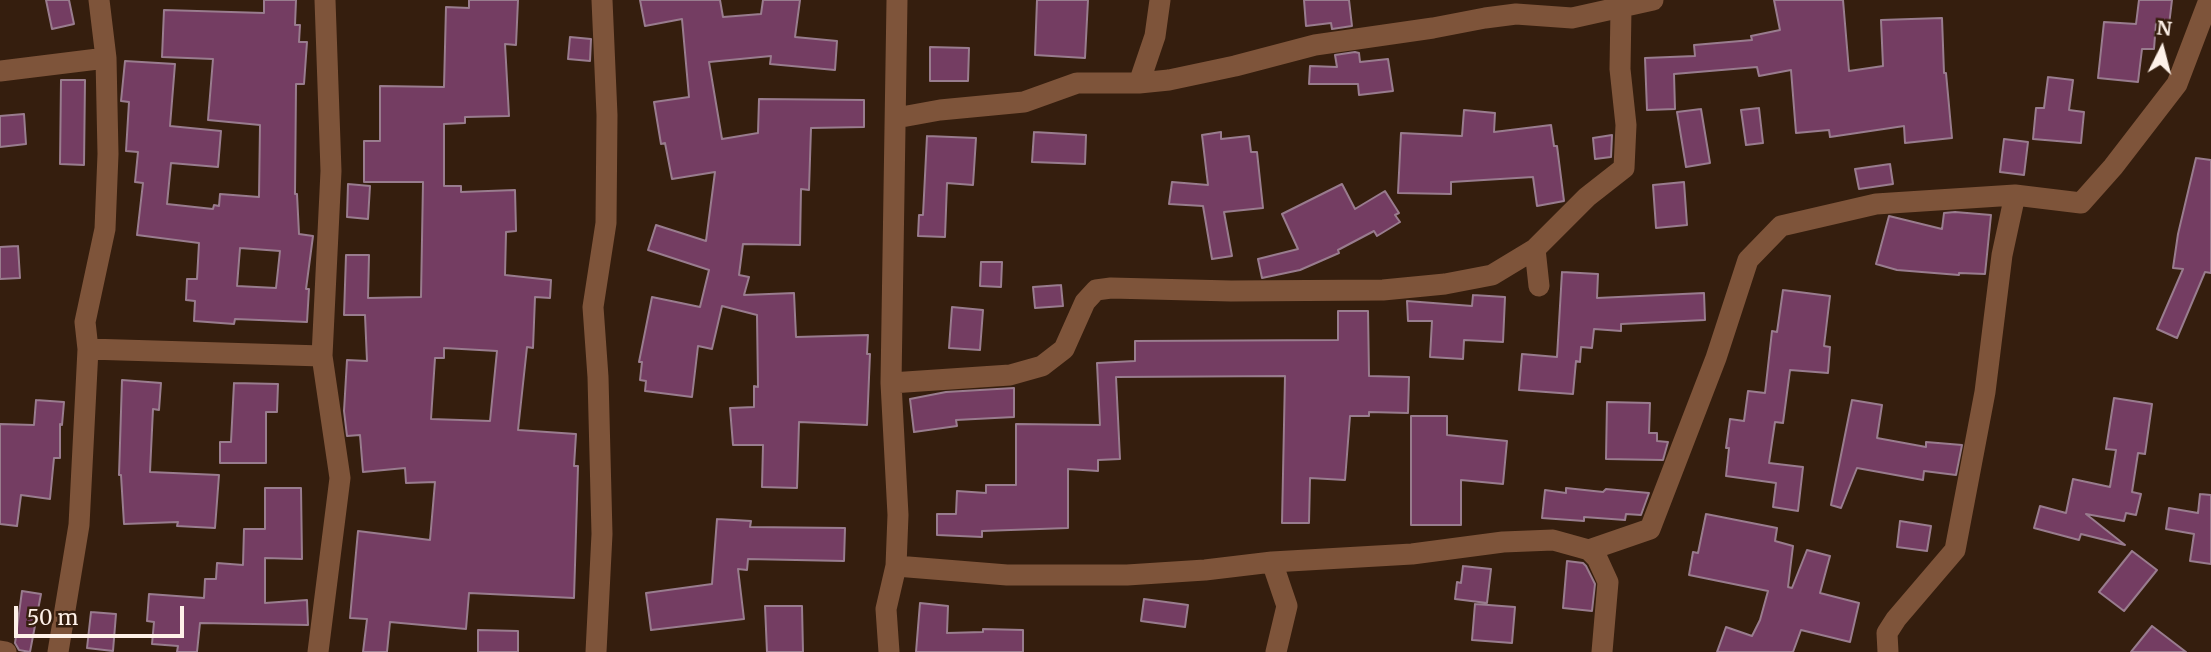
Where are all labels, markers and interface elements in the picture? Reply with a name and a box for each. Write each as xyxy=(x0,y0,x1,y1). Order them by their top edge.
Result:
north arrow xyxy=(2127,14,2197,84)
text: N xyxy=(2155,15,2173,41)
scale bar xyxy=(18,592,187,636)
text: 50 m xyxy=(27,604,78,631)

